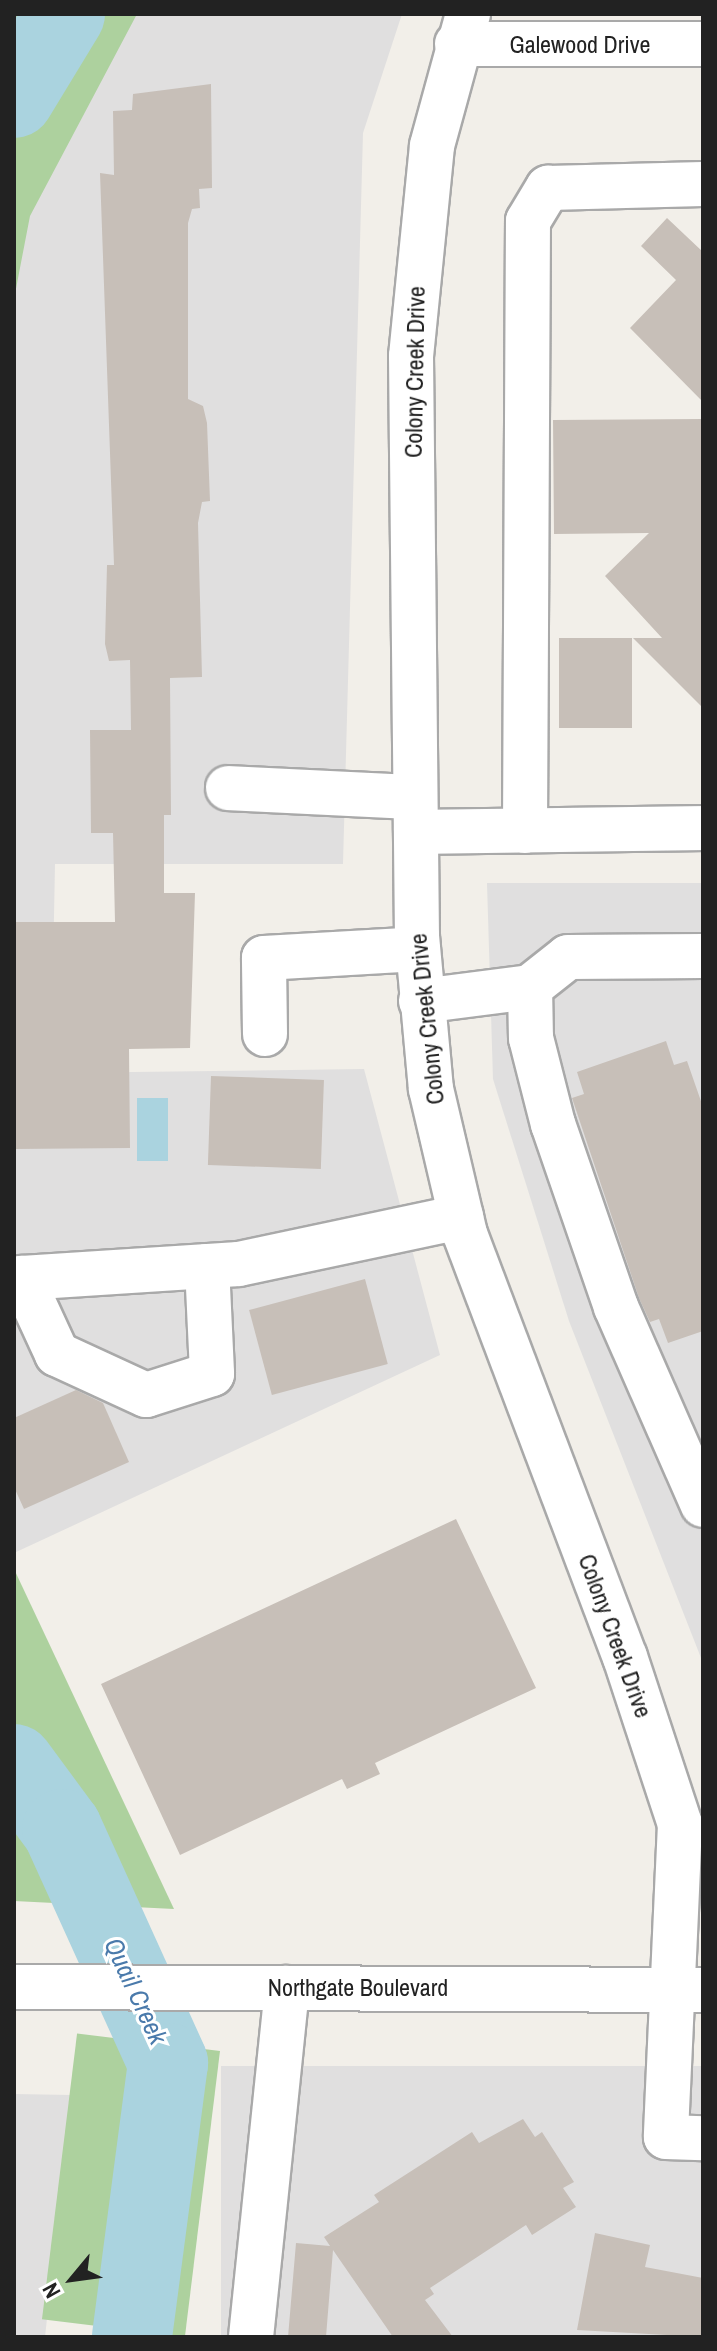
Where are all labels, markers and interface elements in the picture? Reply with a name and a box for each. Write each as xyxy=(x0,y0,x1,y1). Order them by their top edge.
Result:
street label: Galewood Drive xyxy=(509,31,651,59)
street label: Colony Creek Drive xyxy=(399,286,431,458)
street label: Colony Creek Drive xyxy=(404,932,450,1106)
street label: Colony Creek Drive xyxy=(572,1550,658,1722)
water label: Quail Creek xyxy=(98,1933,174,2049)
street label: Northgate Boulevard xyxy=(268,1974,448,2002)
north arrow xyxy=(32,2239,112,2319)
text: N xyxy=(35,2278,67,2304)

